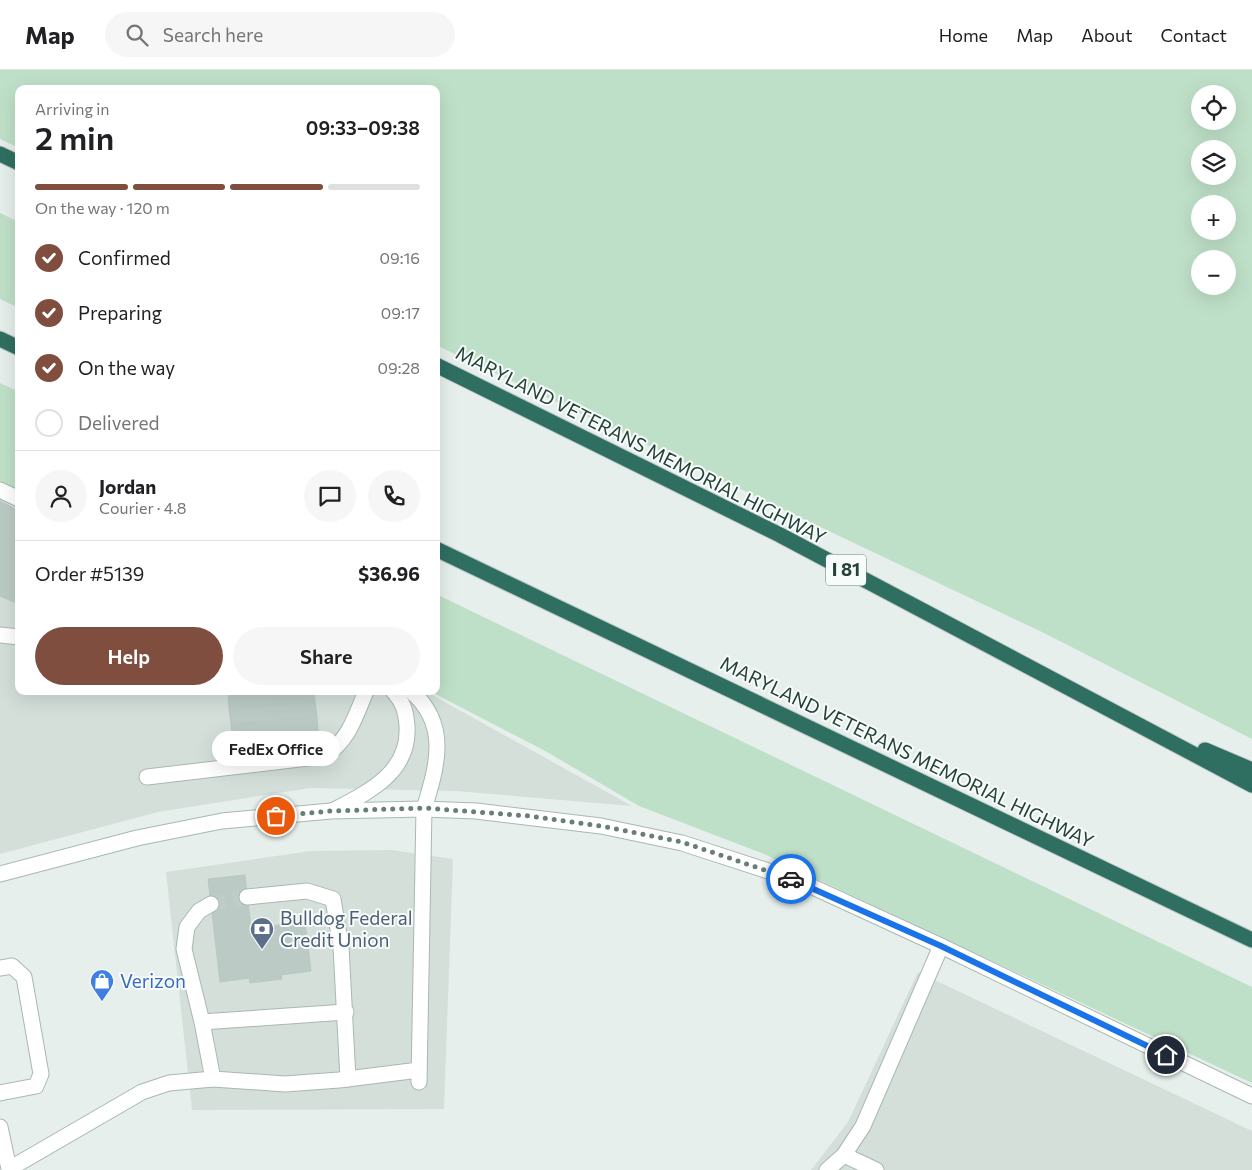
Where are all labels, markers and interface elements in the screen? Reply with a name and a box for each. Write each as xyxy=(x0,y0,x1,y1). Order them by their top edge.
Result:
search box xyxy=(105,12,455,57)
text: Map xyxy=(25,20,75,49)
icon: search xyxy=(123,21,151,49)
text: Search here xyxy=(163,23,263,46)
text: Home xyxy=(939,24,988,46)
text: Map xyxy=(1016,24,1053,46)
text: About xyxy=(1081,24,1133,46)
text: Contact xyxy=(1161,24,1227,46)
map controls xyxy=(1191,85,1236,295)
button: locate xyxy=(1191,85,1236,130)
text: Arriving in xyxy=(35,99,109,118)
text: 09:33–09:38 xyxy=(306,116,420,139)
text: 2 min xyxy=(35,117,114,157)
button: layers xyxy=(1191,140,1236,185)
button: + xyxy=(1191,195,1236,240)
text: On the way · 120 m xyxy=(35,198,170,217)
icon: check xyxy=(35,244,63,272)
text: Confirmed xyxy=(78,246,171,269)
text: 09:16 xyxy=(380,248,420,267)
button: − xyxy=(1191,250,1236,295)
icon: check xyxy=(35,299,63,327)
text: Preparing xyxy=(78,301,162,324)
text: 09:17 xyxy=(381,303,420,322)
street label: MARYLAND VETERANS MEMORIAL HIGHWAY xyxy=(452,341,830,548)
icon: check xyxy=(35,354,63,382)
text: On the way xyxy=(78,356,175,379)
text: 09:28 xyxy=(378,358,420,377)
text: Delivered xyxy=(78,411,159,434)
button: person xyxy=(35,470,87,522)
button: chat xyxy=(304,470,356,522)
button: phone xyxy=(368,470,420,522)
text: Jordan xyxy=(99,475,156,498)
text: Courier · 4.8 xyxy=(99,498,186,517)
road number: I 81 xyxy=(826,554,866,586)
text: Order #5139 xyxy=(35,562,144,585)
text: $36.96 xyxy=(358,562,420,585)
button: Help xyxy=(35,627,223,685)
button: Share xyxy=(233,627,420,685)
street label: MARYLAND VETERANS MEMORIAL HIGHWAY xyxy=(717,651,1098,852)
callout: FedEx Office xyxy=(212,731,340,766)
text: FedEx Office xyxy=(229,739,323,758)
pin xyxy=(255,795,297,837)
icon: bag xyxy=(262,802,290,830)
courier xyxy=(766,854,816,904)
icon: car xyxy=(777,865,805,893)
place label: Bulldog Federal Credit Union xyxy=(280,906,412,951)
bank icon: Bulldog Federal Credit Union xyxy=(249,916,275,950)
shop icon: Verizon xyxy=(89,968,115,1002)
place label: Verizon xyxy=(120,969,186,992)
pin xyxy=(1145,1034,1187,1076)
icon: home xyxy=(1152,1041,1180,1069)

